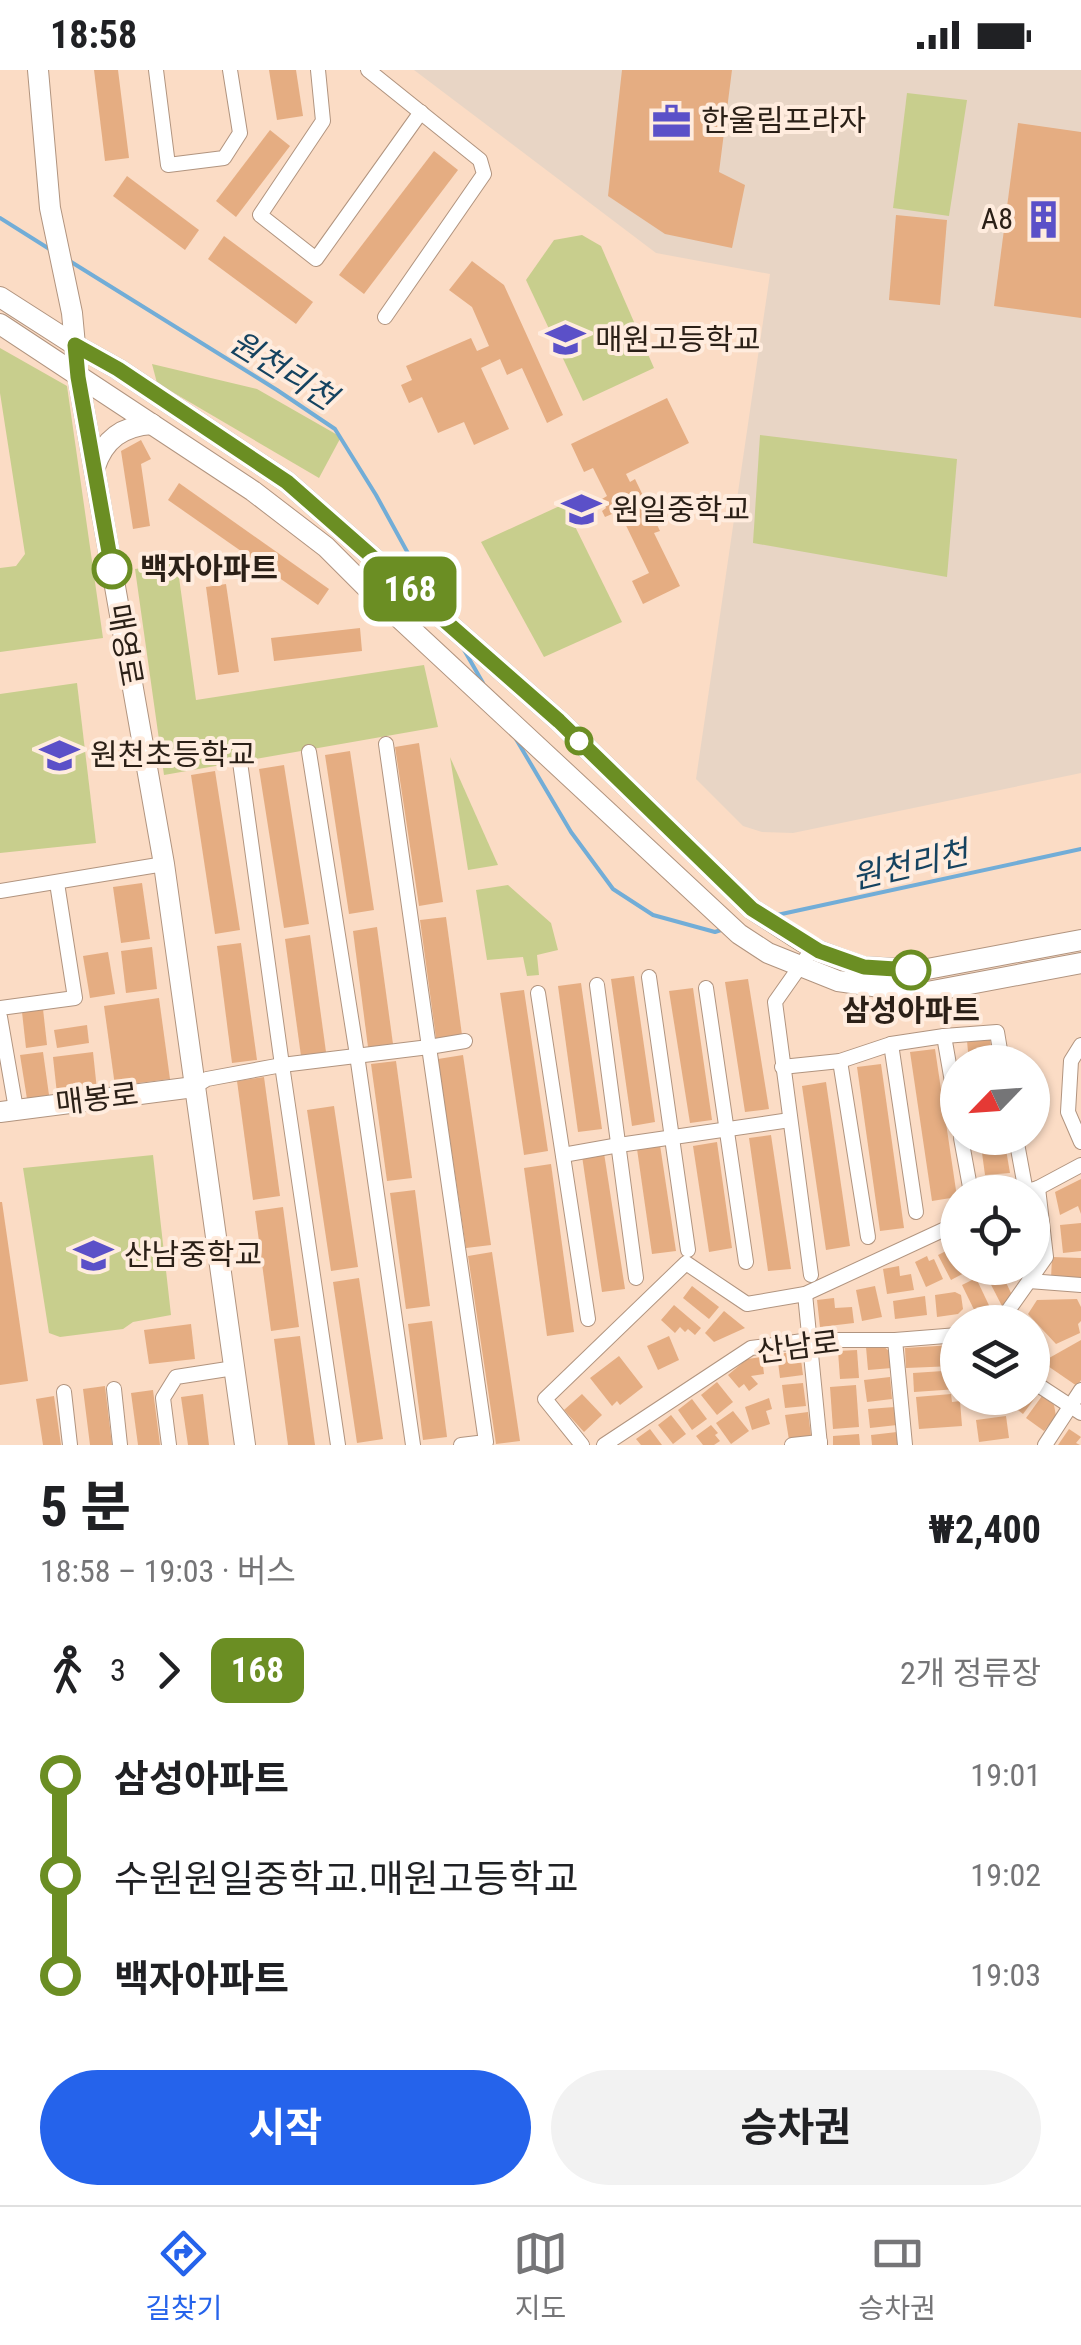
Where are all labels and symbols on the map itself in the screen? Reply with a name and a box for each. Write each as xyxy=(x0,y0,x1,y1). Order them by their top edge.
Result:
office icon: 한울림프라자 xyxy=(650,100,692,142)
place label: 한울림프라자 xyxy=(701,103,867,138)
building icon: A8 xyxy=(1022,198,1064,240)
place label: A8 xyxy=(981,201,1013,236)
school or university icon: 매원고등학교 xyxy=(544,319,586,361)
place label: 매원고등학교 xyxy=(595,322,761,357)
water label: 원천리천 xyxy=(223,323,346,419)
school or university icon: 원일중학교 xyxy=(561,489,603,531)
place label: 원일중학교 xyxy=(612,492,750,527)
marker: 백자아파트 xyxy=(93,550,131,588)
place label: 백자아파트 xyxy=(140,551,278,586)
line badge: 168 xyxy=(352,556,468,622)
street label: 매영로 xyxy=(101,601,150,689)
unlabelled marker xyxy=(566,728,592,754)
school or university icon: 원천초등학교 xyxy=(39,734,81,776)
place label: 원천초등학교 xyxy=(90,737,256,772)
water label: 원천리천 xyxy=(848,832,975,897)
marker: 삼성아파트 xyxy=(892,951,930,989)
place label: 삼성아파트 xyxy=(842,993,980,1028)
north arrow xyxy=(940,1045,1050,1155)
street label: 매봉로 xyxy=(54,1076,140,1121)
school or university icon: 산남중학교 xyxy=(73,1234,115,1276)
place label: 산남중학교 xyxy=(124,1237,262,1272)
street label: 산남로 xyxy=(755,1324,841,1369)

